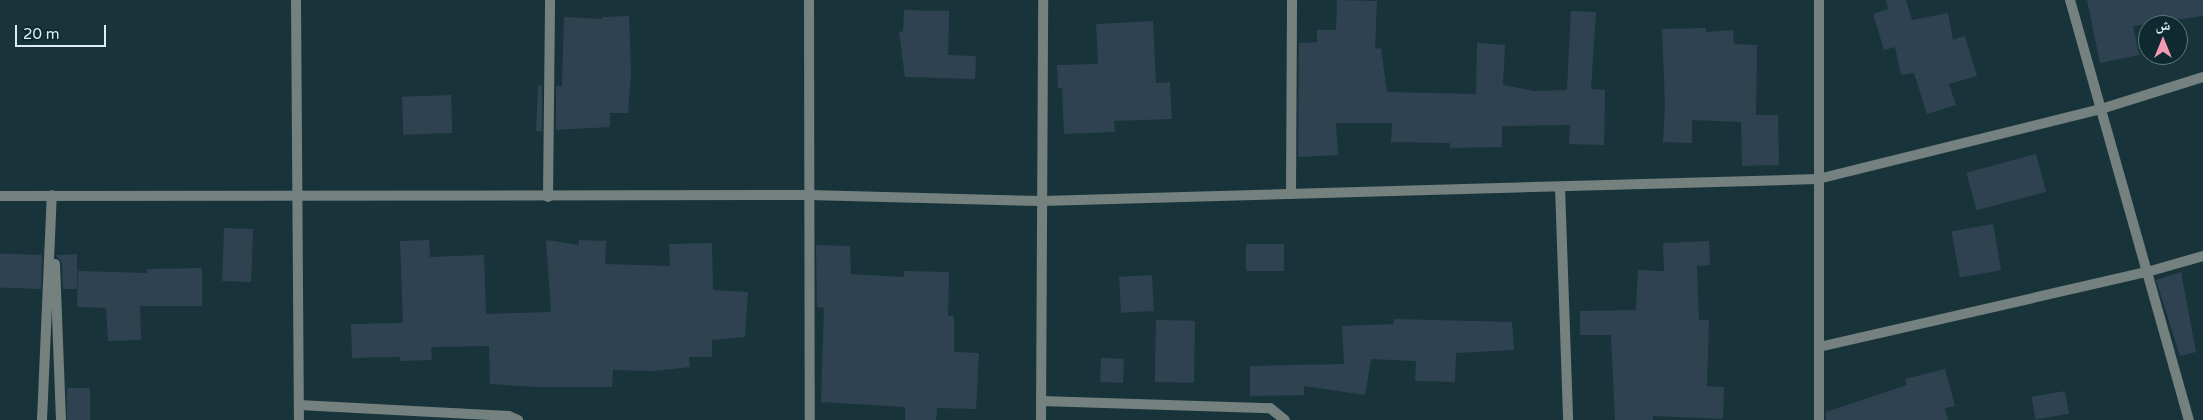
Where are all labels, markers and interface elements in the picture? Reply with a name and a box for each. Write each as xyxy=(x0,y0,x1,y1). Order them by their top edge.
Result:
scale bar xyxy=(18,15,109,47)
north arrow xyxy=(2138,15,2188,65)
text: ش xyxy=(2156,17,2170,34)
text: 20 m xyxy=(23,25,60,43)

